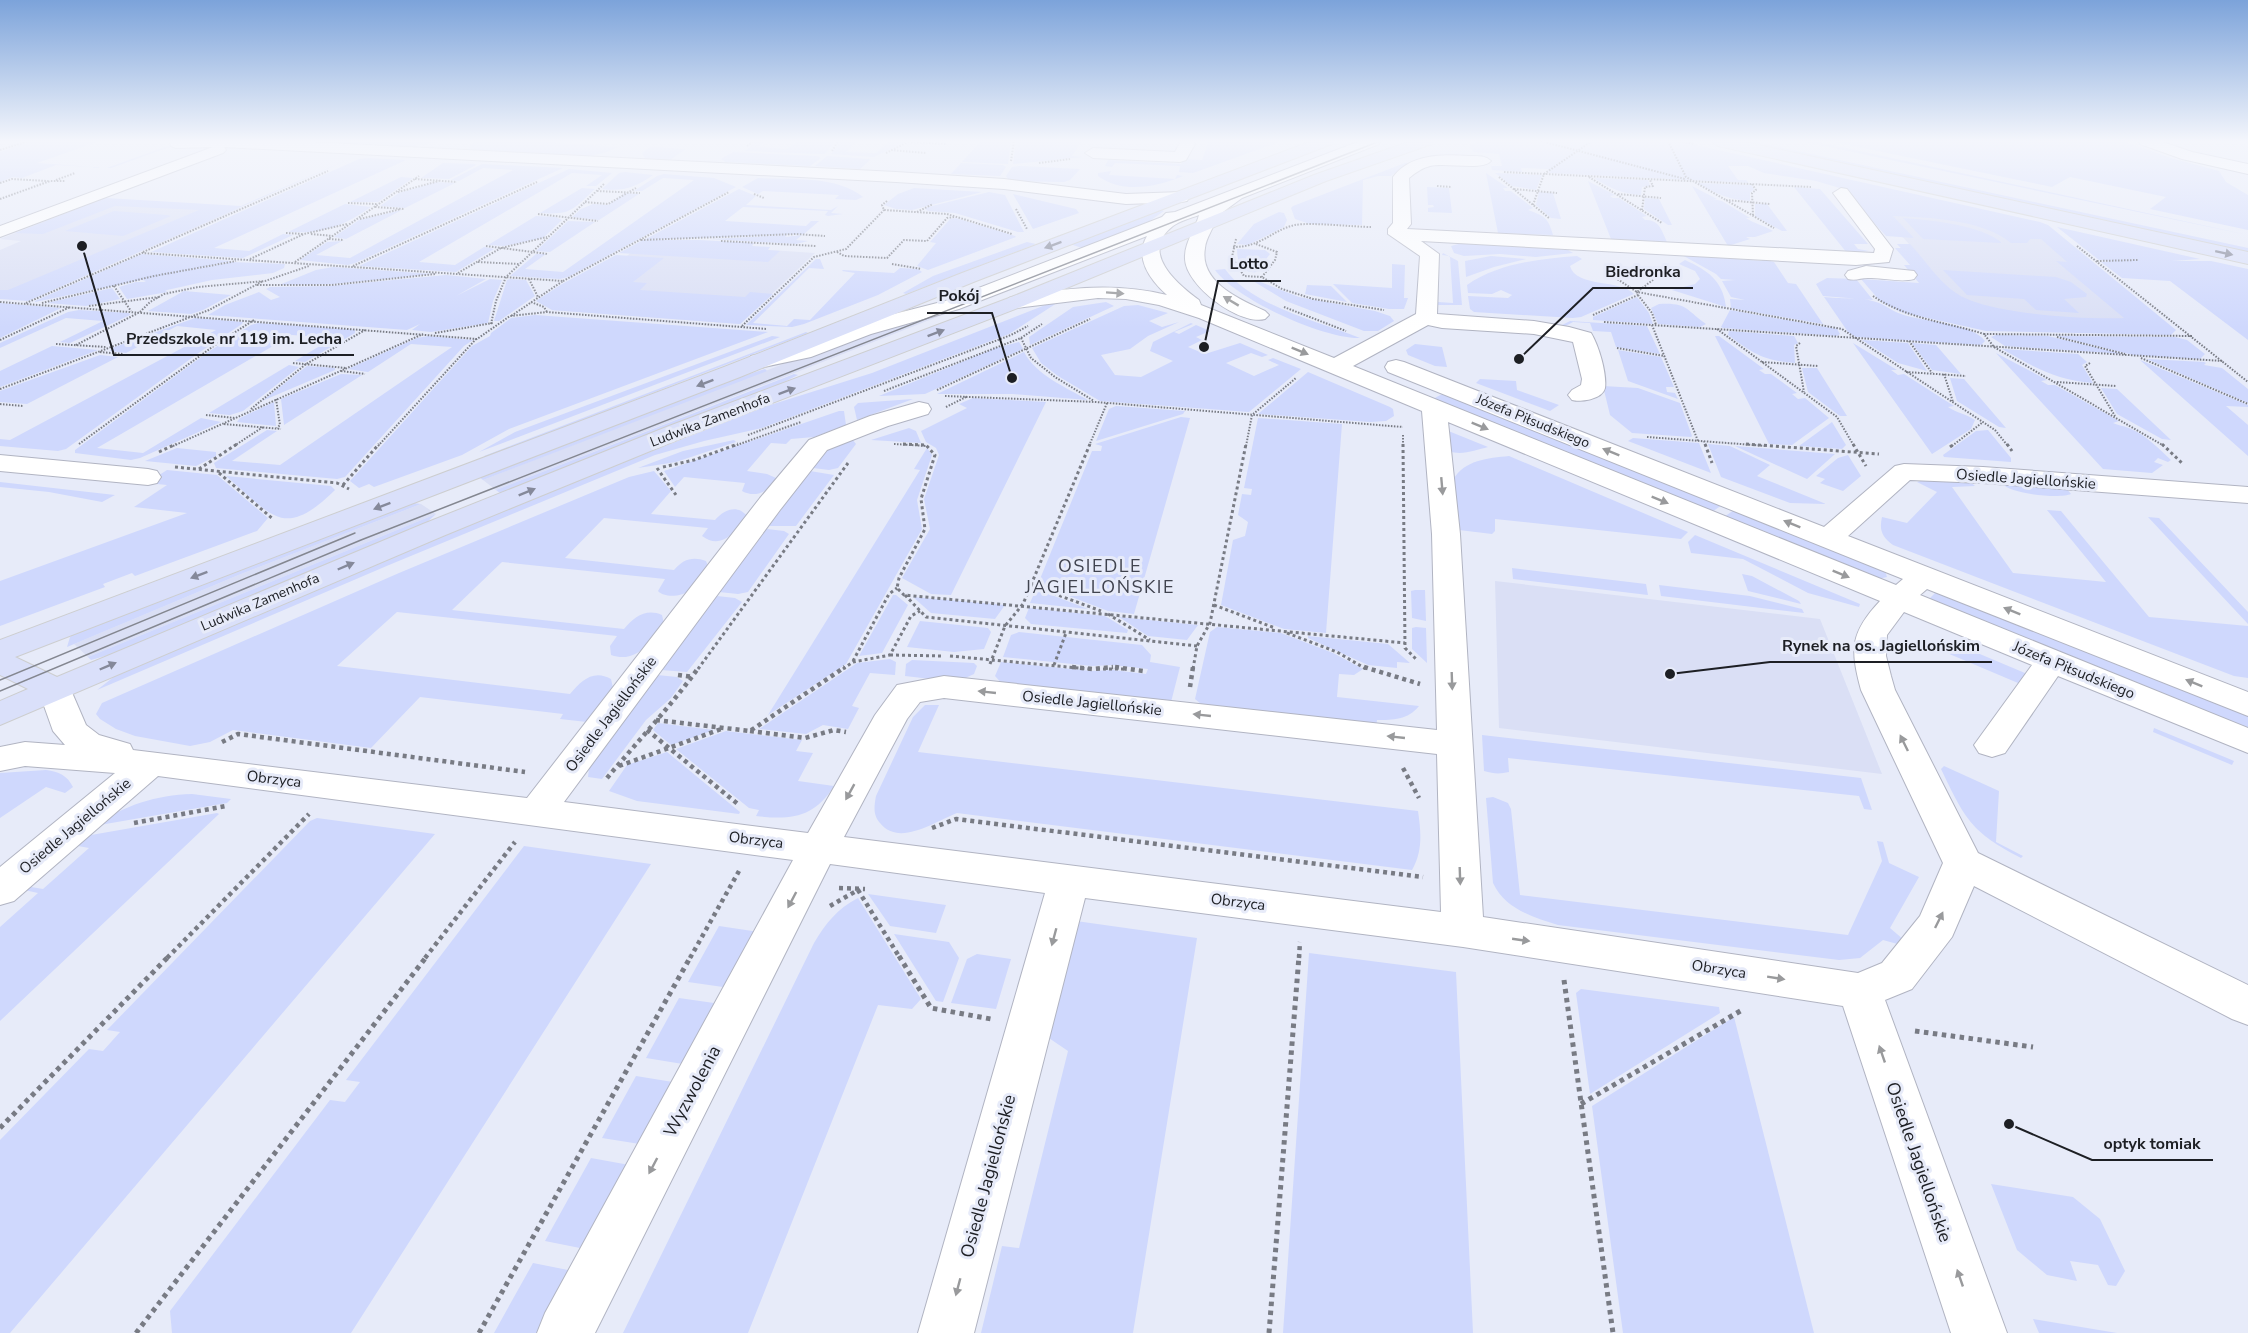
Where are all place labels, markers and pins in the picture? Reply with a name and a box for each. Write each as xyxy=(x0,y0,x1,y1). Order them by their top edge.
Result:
callout: Lotto xyxy=(1218,247,1281,281)
callout: Biedronka xyxy=(1593,254,1693,288)
callout: Pokój xyxy=(927,279,992,313)
callout: Przedszkole nr 119 im. Lecha xyxy=(114,321,354,355)
callout: Rynek na os. Jagiellońskim xyxy=(1770,628,1992,662)
callout: optyk tomiak xyxy=(2092,1126,2213,1160)

